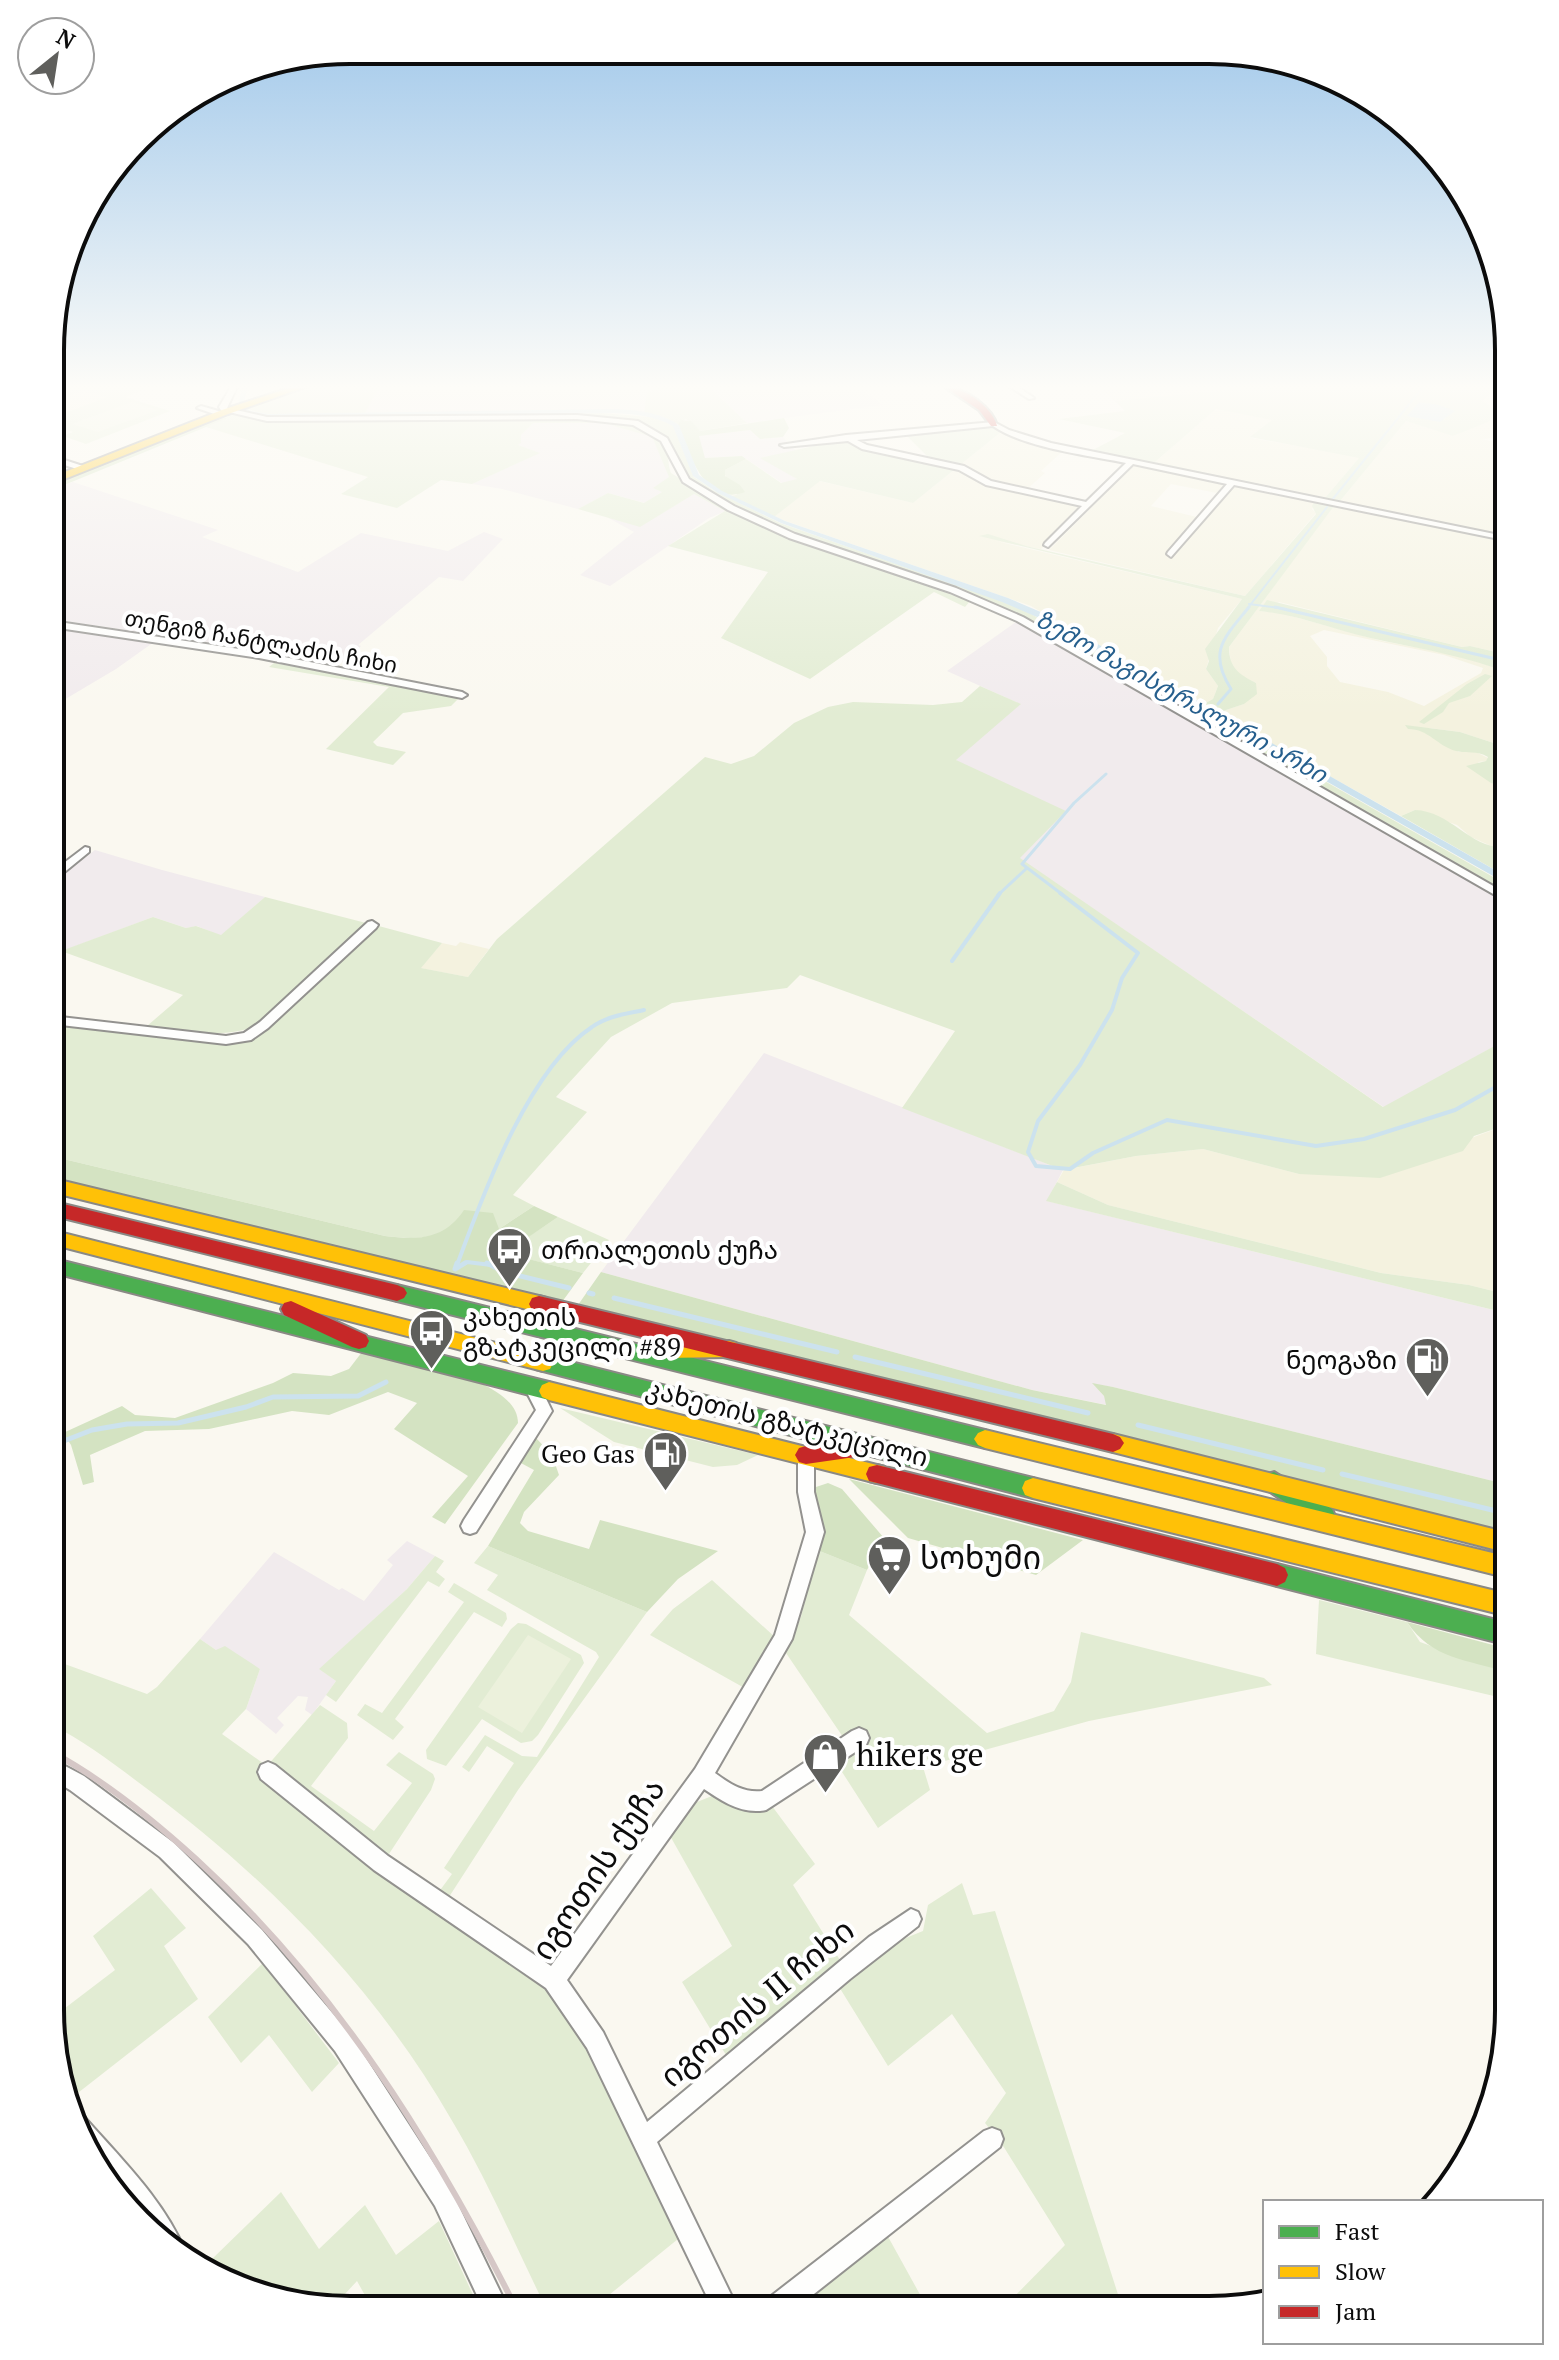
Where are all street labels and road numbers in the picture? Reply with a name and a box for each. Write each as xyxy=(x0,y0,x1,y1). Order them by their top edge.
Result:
street label: თენგიზ ჩანტლაძის ჩიხი xyxy=(122,602,400,679)
street label: კახეთის გზატკეცილი xyxy=(643,1371,932,1474)
street label: იგოთის ქუჩა xyxy=(521,1769,673,1968)
street label: იგოთის II ჩიხი xyxy=(650,1909,862,2096)

